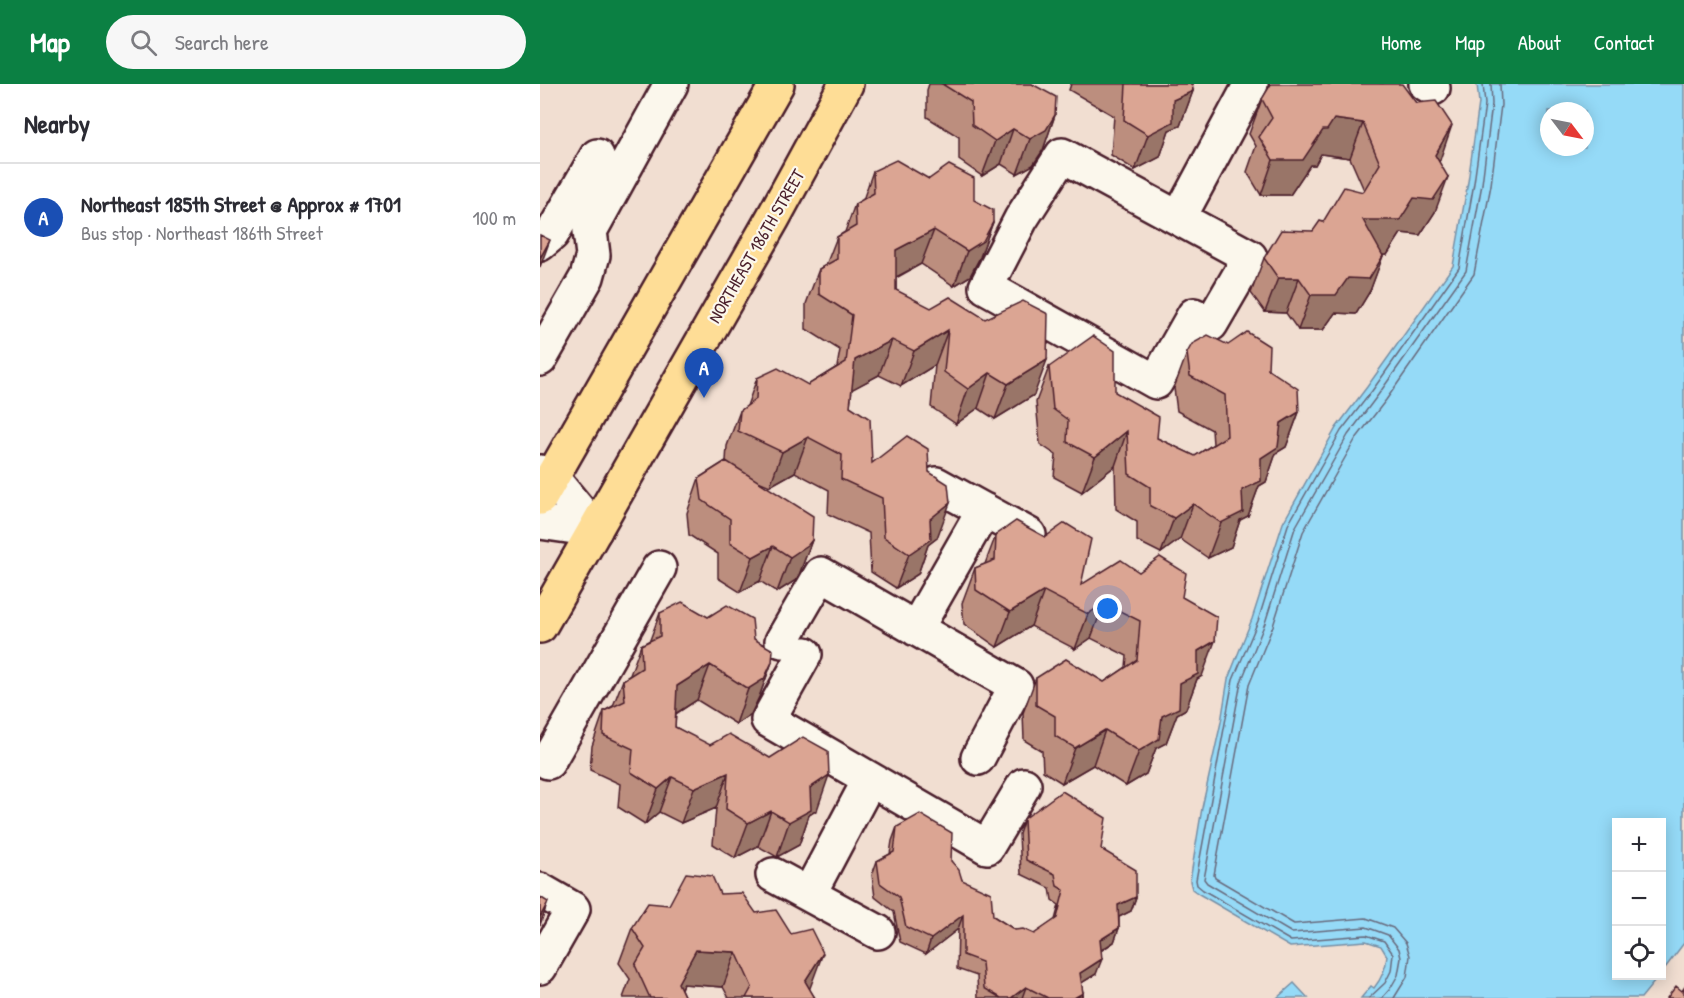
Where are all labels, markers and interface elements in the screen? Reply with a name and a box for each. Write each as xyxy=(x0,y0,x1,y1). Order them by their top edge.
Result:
search box xyxy=(106,15,526,69)
text: Map xyxy=(30,23,70,61)
icon: search xyxy=(127,26,160,59)
text: Search here xyxy=(175,27,269,57)
text: Home xyxy=(1381,28,1422,57)
text: Map xyxy=(1455,28,1485,57)
text: About xyxy=(1518,28,1561,57)
text: Contact xyxy=(1594,28,1654,57)
north arrow xyxy=(1540,102,1594,156)
text: Nearby xyxy=(24,106,90,141)
street label: NORTHEAST 186TH STREET xyxy=(702,164,811,328)
text: Northeast 185th Street @ Approx # 1701 xyxy=(81,189,401,219)
text: A xyxy=(39,204,48,231)
text: 100 m xyxy=(473,204,516,231)
text: Bus stop · Northeast 186th Street xyxy=(81,219,323,246)
pin: A xyxy=(684,348,724,398)
your location xyxy=(1093,594,1122,623)
map controls xyxy=(1612,818,1666,980)
button: + xyxy=(1612,818,1666,872)
button: − xyxy=(1612,872,1666,926)
button: locate xyxy=(1612,926,1666,980)

